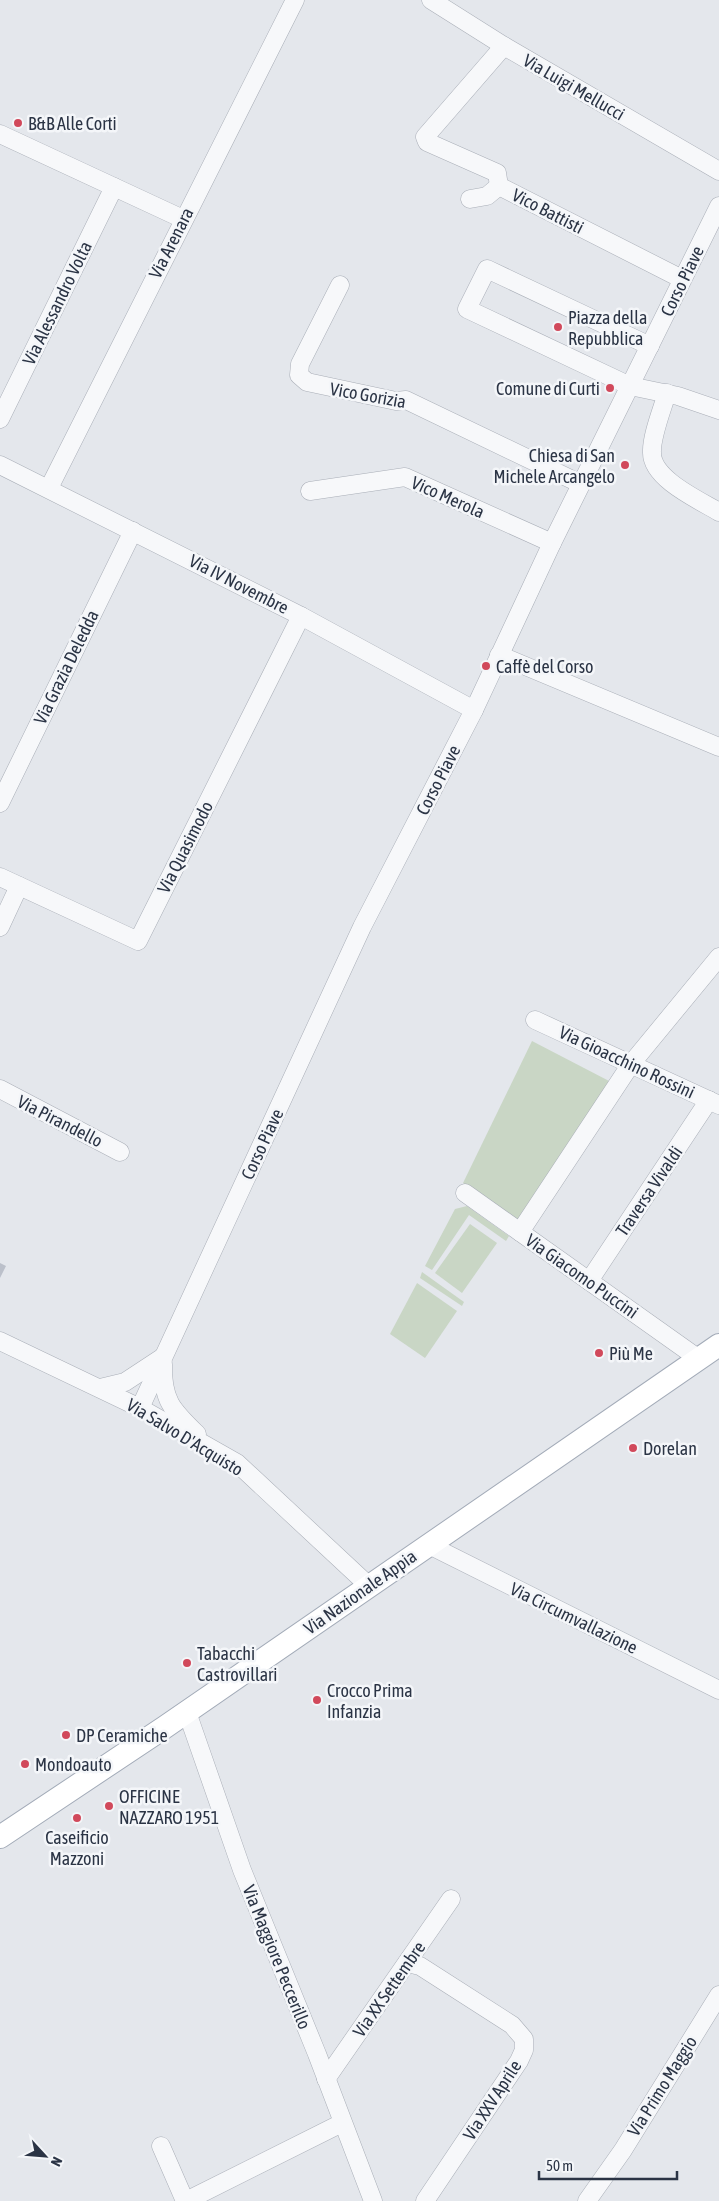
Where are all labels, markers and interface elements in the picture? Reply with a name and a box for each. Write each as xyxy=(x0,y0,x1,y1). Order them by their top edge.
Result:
street label: Via Luigi Mellucci xyxy=(519,49,629,125)
place label: B&B Alle Corti xyxy=(28,113,117,134)
marker: B&B Alle Corti xyxy=(12,117,24,129)
street label: Vico Battisti xyxy=(509,184,587,238)
street label: Via Arenara xyxy=(144,204,198,282)
street label: Via Alessandro Volta xyxy=(18,238,96,368)
street label: Corso Piave xyxy=(656,242,708,320)
place label: Piazza della Repubblica xyxy=(568,307,647,349)
marker: Piazza della Repubblica xyxy=(552,321,564,333)
street label: Vico Gorizia xyxy=(328,378,408,412)
place label: Comune di Curti xyxy=(496,378,600,399)
marker: Comune di Curti xyxy=(604,382,616,394)
place label: Chiesa di San Michele Arcangelo xyxy=(494,445,615,487)
marker: Chiesa di San Michele Arcangelo xyxy=(619,459,631,471)
street label: Vico Merola xyxy=(408,472,488,522)
street label: Via IV Novembre xyxy=(186,550,292,618)
street label: Via Grazia Deledda xyxy=(29,606,103,728)
place label: Caffè del Corso xyxy=(496,656,594,677)
marker: Caffè del Corso xyxy=(480,660,492,672)
street label: Corso Piave xyxy=(411,742,465,818)
street label: Via Quasimodo xyxy=(153,798,217,896)
street label: Via Gioacchino Rossini xyxy=(556,1021,698,1103)
street label: Via Pirandello xyxy=(14,1091,106,1151)
street label: Corso Piave xyxy=(237,1105,287,1183)
street label: Traversa Vivaldi xyxy=(611,1142,687,1240)
street label: Via Giacomo Puccini xyxy=(522,1229,642,1323)
place label: Più Me xyxy=(609,1343,653,1364)
marker: Più Me xyxy=(593,1347,605,1359)
street label: Via Salvo D'Acquisto xyxy=(123,1394,247,1480)
place label: Dorelan xyxy=(643,1438,697,1459)
marker: Dorelan xyxy=(627,1442,639,1454)
street label: Via Nazionale Appia xyxy=(300,1545,420,1639)
street label: Via Circumvallazione xyxy=(507,1578,641,1658)
place label: Tabacchi Castrovillari xyxy=(197,1643,278,1685)
marker: Tabacchi Castrovillari xyxy=(181,1657,193,1669)
place label: Crocco Prima Infanzia xyxy=(327,1680,413,1722)
marker: Crocco Prima Infanzia xyxy=(311,1694,323,1706)
place label: DP Ceramiche xyxy=(76,1725,168,1746)
marker: DP Ceramiche xyxy=(60,1729,72,1741)
place label: Mondoauto xyxy=(35,1754,112,1775)
marker: Mondoauto xyxy=(19,1758,31,1770)
place label: OFFICINE NAZZARO 1951 xyxy=(119,1786,219,1828)
marker: OFFICINE NAZZARO 1951 xyxy=(103,1800,115,1812)
marker: Caseificio Mazzoni xyxy=(71,1812,83,1824)
place label: Caseificio Mazzoni xyxy=(45,1827,109,1869)
street label: Via Maggiore Peccerillo xyxy=(239,1882,315,2032)
street label: Via XX Settembre xyxy=(348,1937,430,2041)
street label: Via Primo Maggio xyxy=(623,2032,701,2140)
street label: Via XXV Aprile xyxy=(458,2056,526,2144)
north arrow xyxy=(20,2131,70,2181)
scale bar xyxy=(539,2148,676,2180)
text: N xyxy=(48,2154,66,2169)
text: 50 m xyxy=(546,2157,573,2174)

